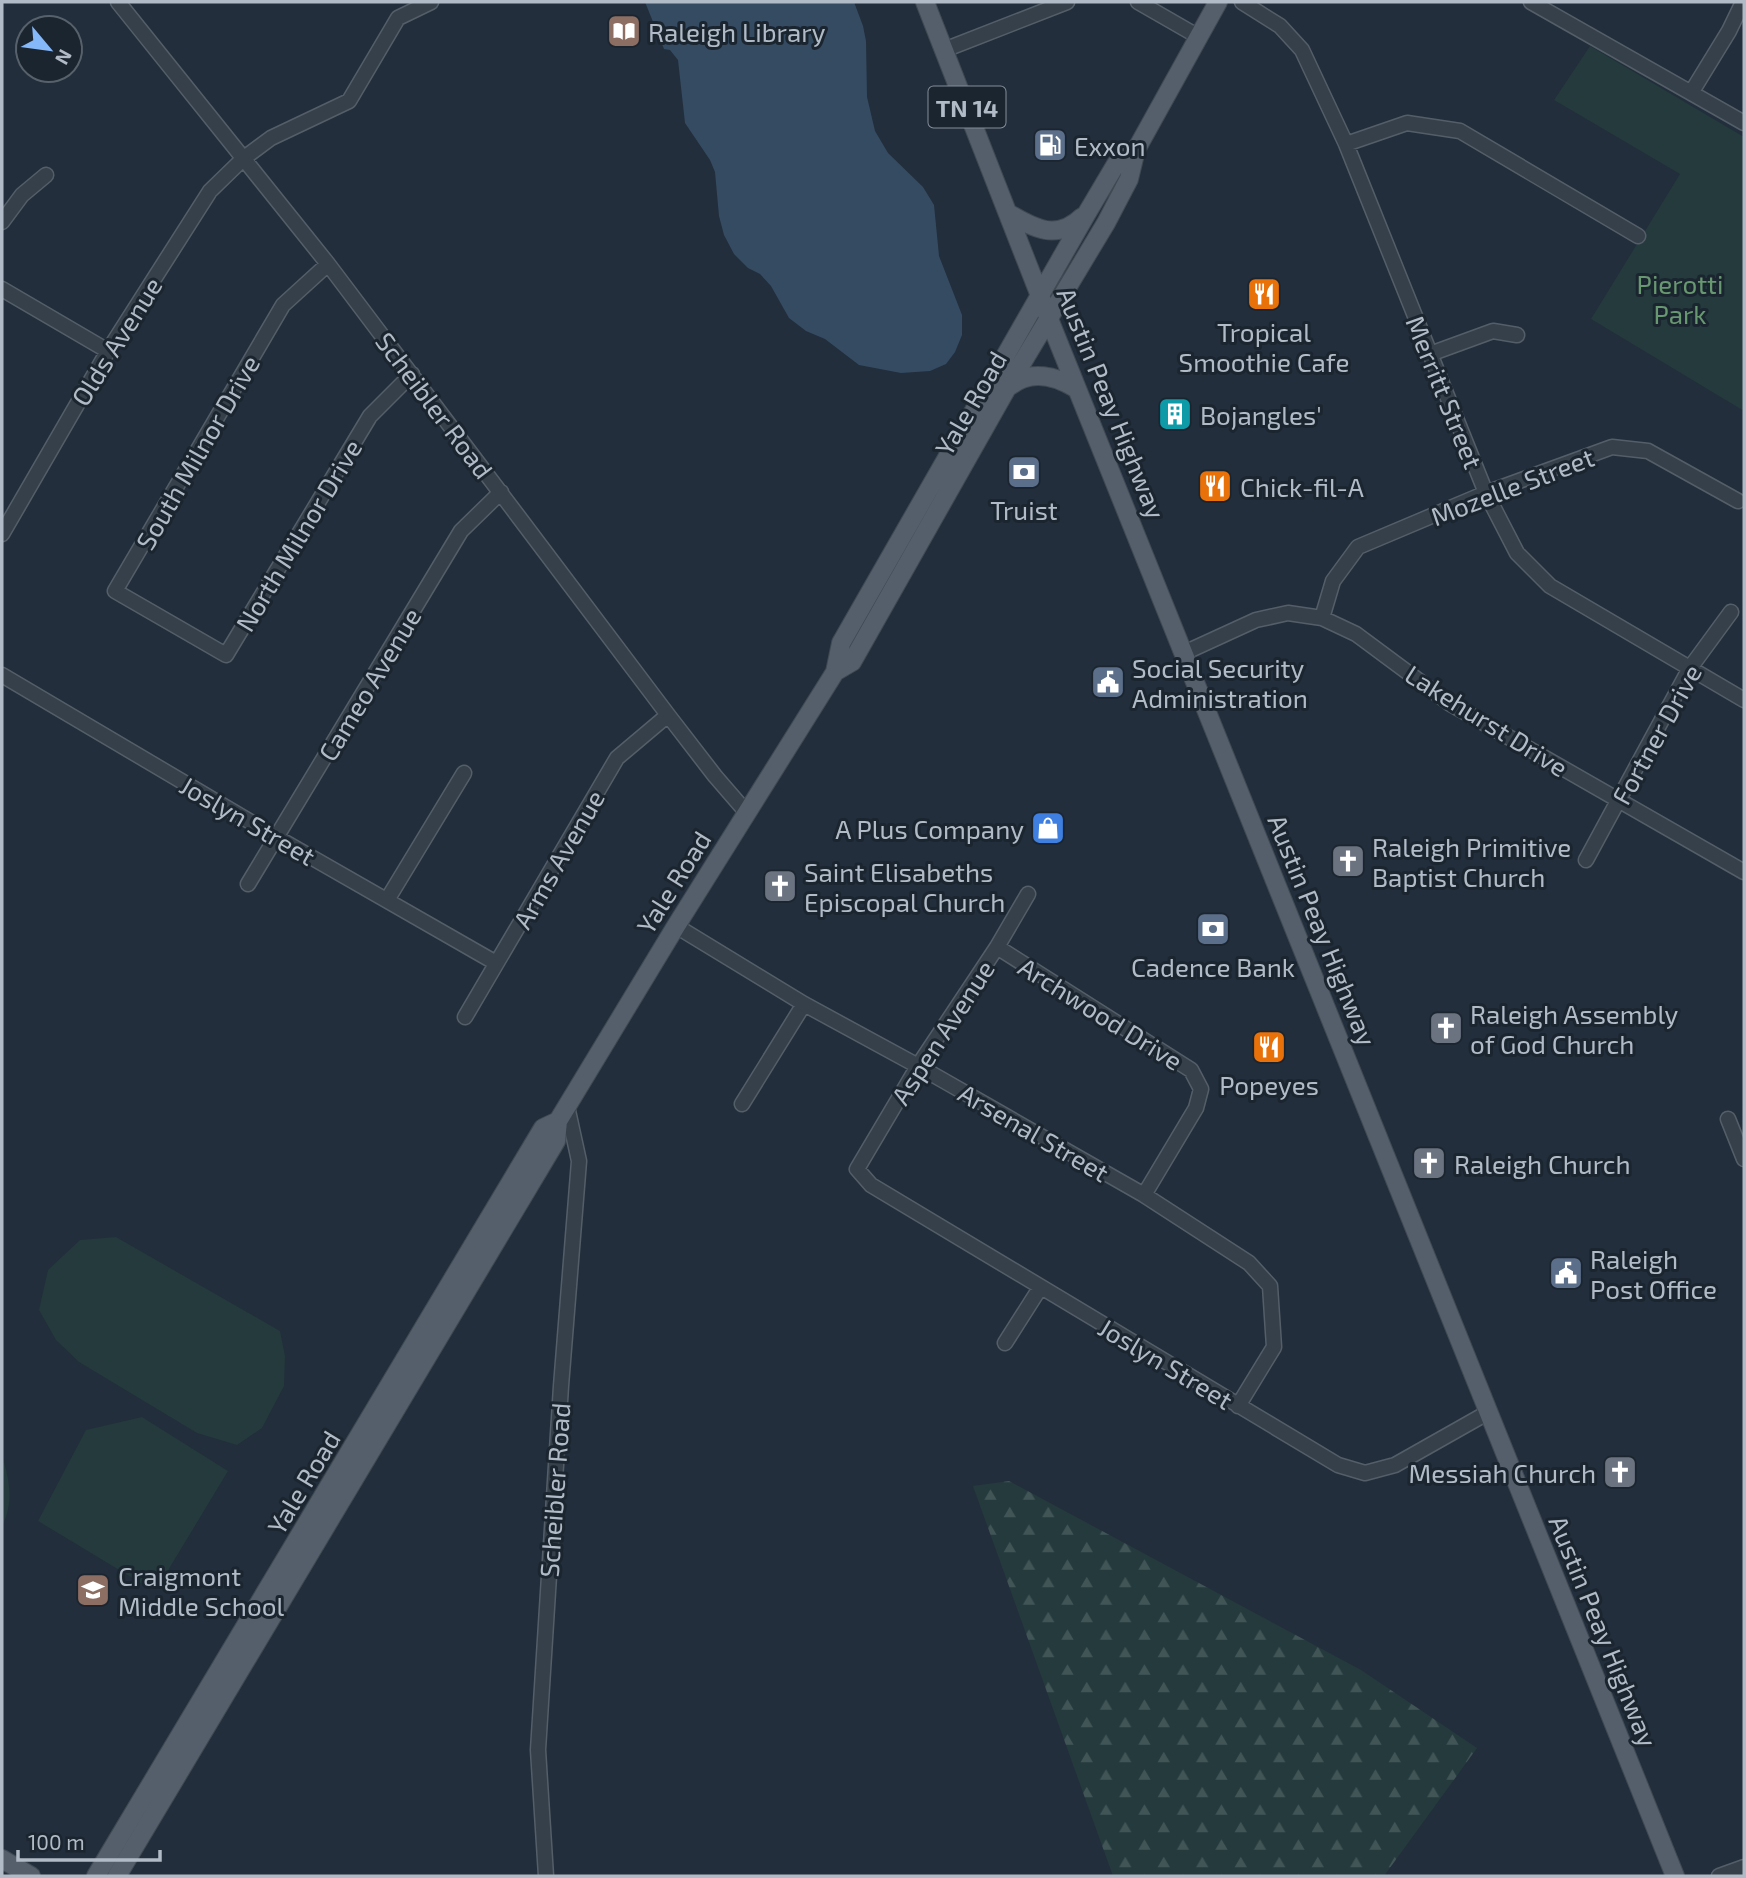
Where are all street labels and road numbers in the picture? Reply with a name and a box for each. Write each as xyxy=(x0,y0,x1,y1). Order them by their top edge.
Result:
road number: TN 14 xyxy=(928,86,1006,128)
street label: Olds Avenue xyxy=(64,271,168,411)
street label: Austin Peay Highway xyxy=(1051,283,1173,523)
street label: Merritt Street xyxy=(1400,311,1490,473)
street label: Scheibler Road xyxy=(370,326,500,484)
street label: Yale Road xyxy=(928,345,1012,461)
street label: South Milnor Drive xyxy=(129,349,265,555)
street label: North Milnor Drive xyxy=(228,433,368,637)
street label: Mozelle Street xyxy=(1426,441,1598,531)
street label: Cameo Avenue xyxy=(311,602,427,766)
street label: Lakehurst Drive xyxy=(1400,658,1574,782)
street label: Fortner Drive xyxy=(1605,659,1707,809)
street label: Joslyn Street xyxy=(175,769,321,871)
street label: Arms Avenue xyxy=(506,784,610,934)
street label: Austin Peay Highway xyxy=(1262,810,1384,1050)
street label: Yale Road xyxy=(629,825,717,939)
street label: Archwood Drive xyxy=(1013,950,1189,1076)
street label: Aspen Avenue xyxy=(884,954,1000,1110)
street label: Arsenal Street xyxy=(953,1077,1115,1188)
street label: Joslyn Street xyxy=(1093,1311,1239,1415)
street label: Scheibler Road xyxy=(532,1402,576,1578)
street label: Yale Road xyxy=(260,1425,346,1539)
street label: Austin Peay Highway xyxy=(1543,1511,1665,1751)

